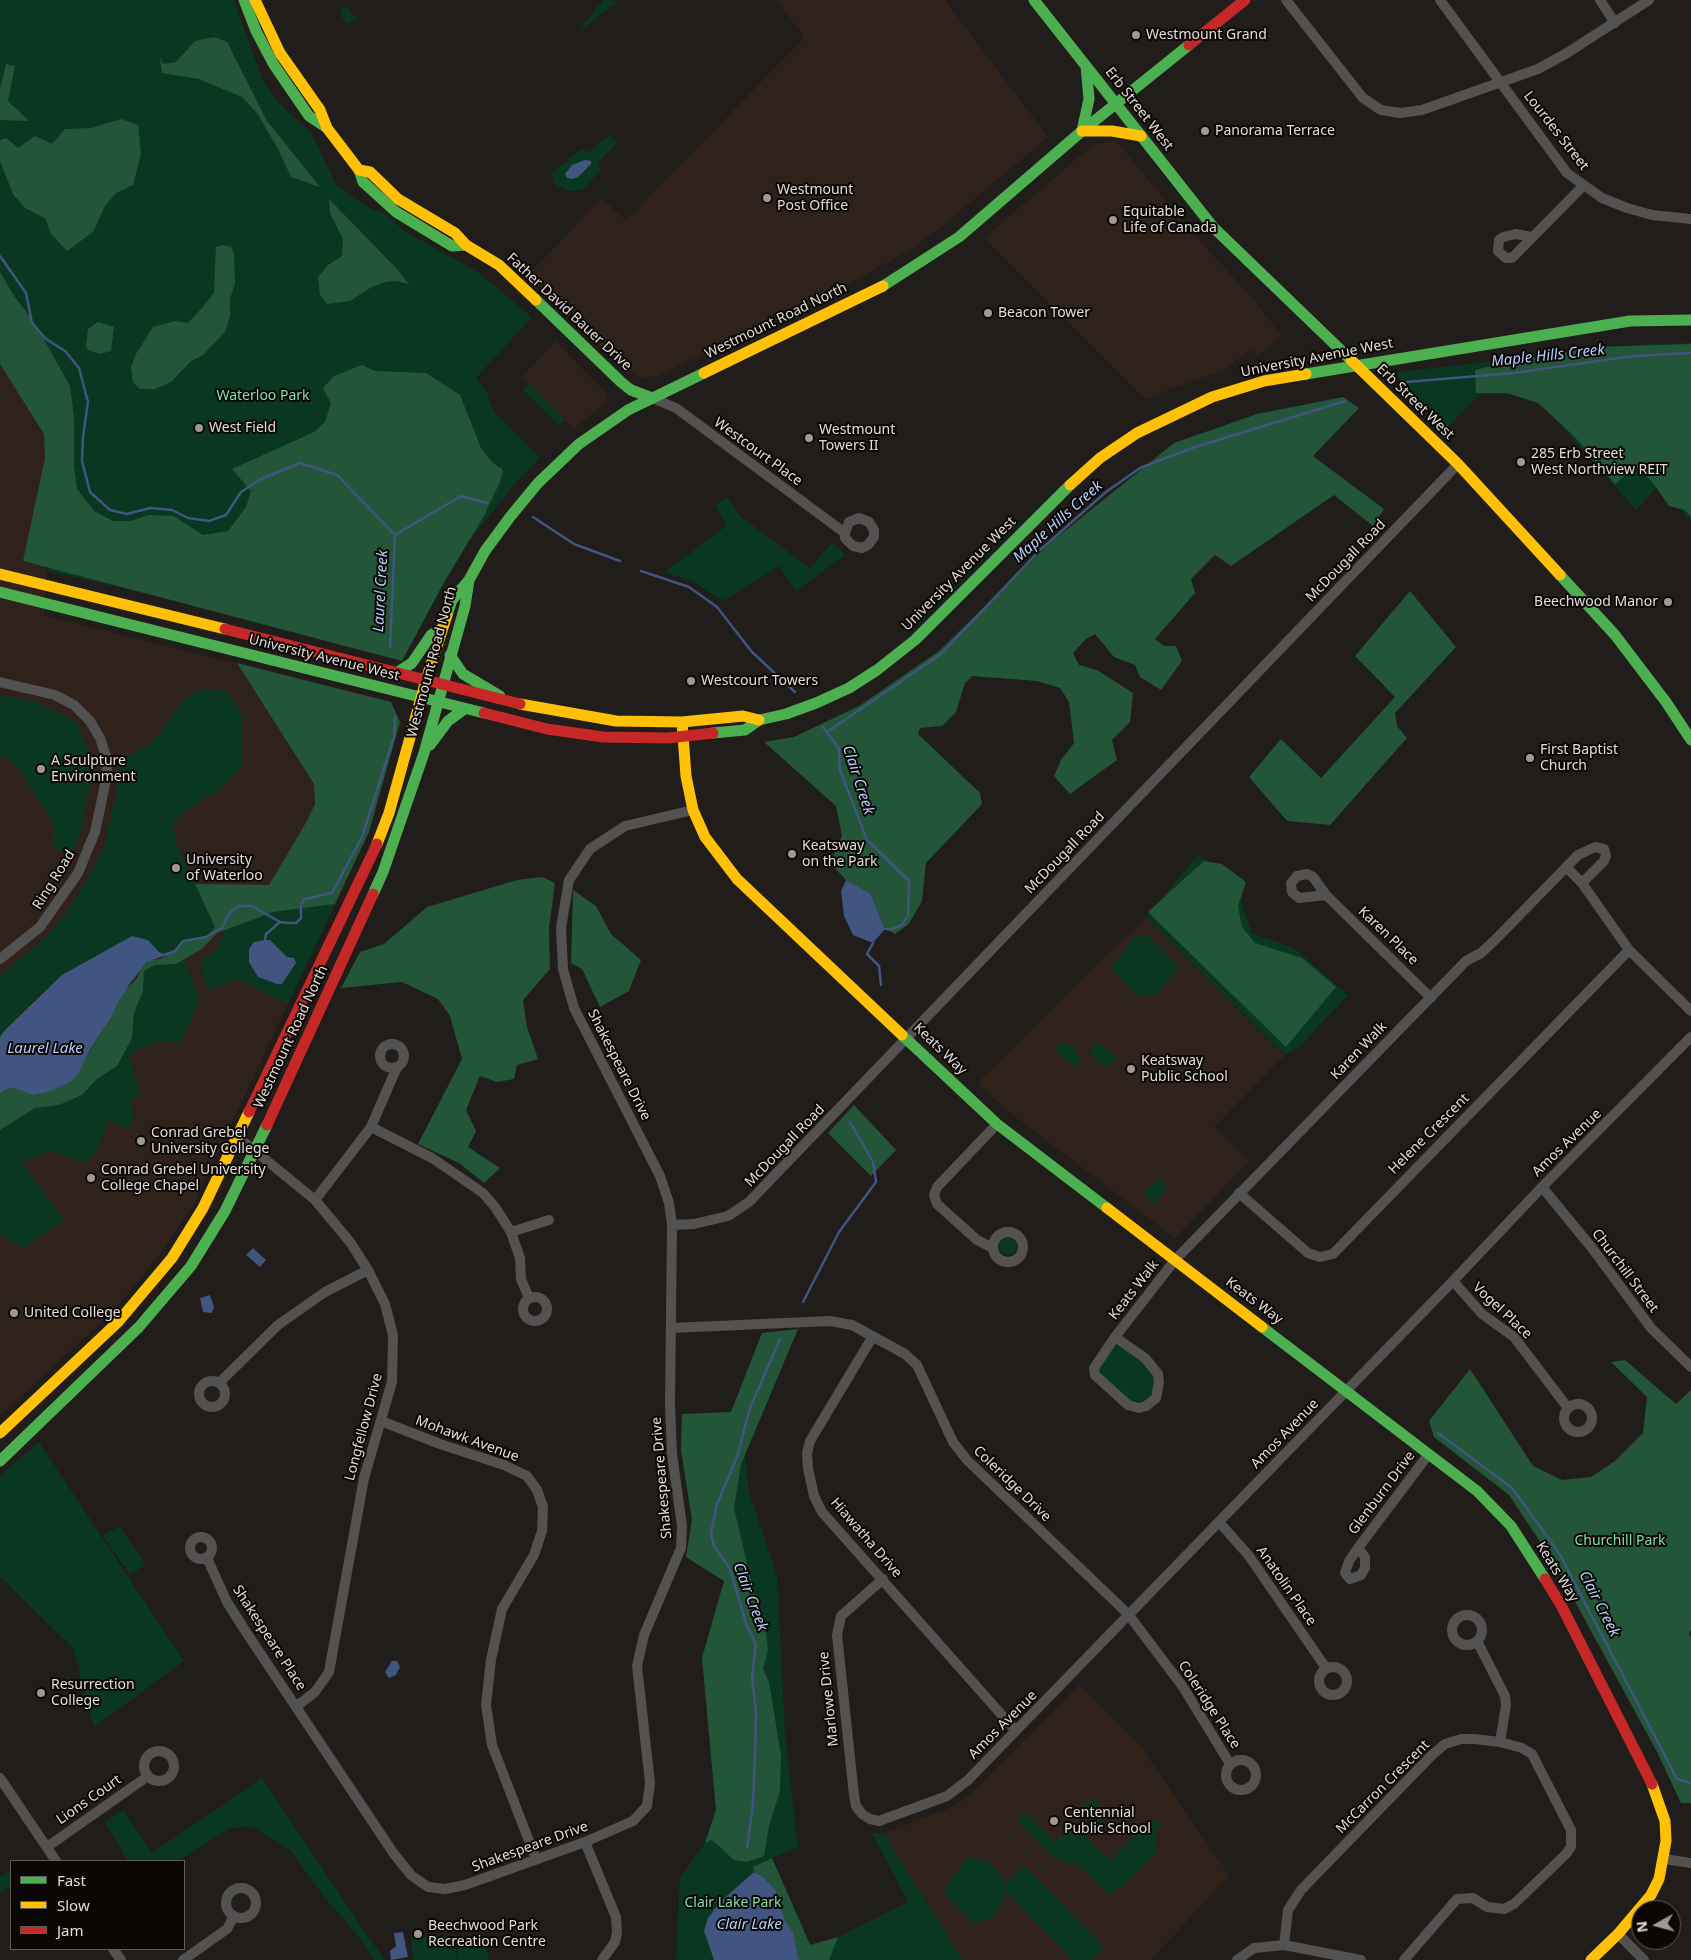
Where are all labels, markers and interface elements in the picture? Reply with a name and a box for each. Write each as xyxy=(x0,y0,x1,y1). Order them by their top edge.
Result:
place label: Westmount Grand xyxy=(1146,27,1267,43)
marker: Westmount Grand xyxy=(1130,29,1142,41)
street label: Erb Street West xyxy=(1101,64,1177,154)
street label: Lourdes Street xyxy=(1520,88,1592,174)
place label: Panorama Terrace xyxy=(1215,123,1335,139)
marker: Panorama Terrace xyxy=(1199,125,1211,137)
place label: Westmount Post Office xyxy=(777,182,853,214)
marker: Westmount Post Office xyxy=(761,192,773,204)
place label: Equitable Life of Canada xyxy=(1123,204,1217,236)
marker: Equitable Life of Canada xyxy=(1107,214,1119,226)
street label: Father David Bauer Drive xyxy=(503,250,635,374)
street label: Westmount Road North xyxy=(702,279,850,363)
place label: Beacon Tower xyxy=(998,305,1090,321)
marker: Beacon Tower xyxy=(982,307,994,319)
street label: University Avenue West xyxy=(1240,335,1394,381)
water label: Maple Hills Creek xyxy=(1490,341,1606,371)
street label: Erb Street West xyxy=(1373,361,1457,443)
park label: Waterloo Park xyxy=(216,388,310,404)
street label: Westcourt Place xyxy=(710,414,806,490)
place label: West Field xyxy=(209,420,276,436)
marker: West Field xyxy=(193,422,205,434)
place label: Westmount Towers II xyxy=(819,422,895,454)
marker: Westmount Towers II xyxy=(803,432,815,444)
place label: 285 Erb Street West Northview REIT xyxy=(1531,446,1668,478)
marker: 285 Erb Street West Northview REIT xyxy=(1515,456,1527,468)
water label: Maple Hills Creek xyxy=(1010,477,1106,567)
street label: University Avenue West xyxy=(898,513,1020,635)
street label: McDougall Road xyxy=(1303,516,1389,606)
water label: Laurel Creek xyxy=(370,550,392,632)
street label: Westmount Road North xyxy=(404,585,460,739)
place label: Beechwood Manor xyxy=(1534,594,1658,610)
marker: Beechwood Manor xyxy=(1662,596,1674,608)
street label: University Avenue West xyxy=(247,631,401,685)
place label: Westcourt Towers xyxy=(701,673,818,689)
marker: Westcourt Towers xyxy=(685,675,697,687)
place label: First Baptist Church xyxy=(1540,742,1618,774)
water label: Clair Creek xyxy=(838,743,878,817)
marker: First Baptist Church xyxy=(1524,752,1536,764)
place label: A Sculpture Environment xyxy=(51,753,135,786)
marker: A Sculpture Environment xyxy=(35,763,47,775)
street label: McDougall Road xyxy=(1022,808,1108,898)
place label: Keatsway on the Park xyxy=(802,838,878,870)
street label: Ring Road xyxy=(29,847,79,913)
marker: Keatsway on the Park xyxy=(786,848,798,860)
place label: University of Waterloo xyxy=(186,852,263,884)
marker: University of Waterloo xyxy=(170,862,182,874)
street label: Karen Place xyxy=(1355,903,1421,969)
street label: Westmount Road North xyxy=(250,963,332,1111)
street label: Shakespeare Drive xyxy=(584,1007,654,1123)
street label: Keats Way xyxy=(910,1019,970,1079)
street label: Karen Walk xyxy=(1327,1019,1391,1083)
water label: Laurel Lake xyxy=(7,1040,83,1058)
place label: Keatsway Public School xyxy=(1141,1053,1228,1086)
marker: Keatsway Public School xyxy=(1125,1063,1137,1075)
street label: Helene Crescent xyxy=(1385,1090,1473,1178)
street label: McDougall Road xyxy=(742,1101,828,1191)
street label: Amos Avenue xyxy=(1529,1106,1605,1180)
place label: Conrad Grebel University College xyxy=(151,1125,269,1158)
marker: Conrad Grebel University College xyxy=(135,1135,147,1147)
place label: Conrad Grebel University College Chapel xyxy=(101,1162,266,1194)
marker: Conrad Grebel University College Chapel xyxy=(85,1172,97,1184)
street label: Churchill Street xyxy=(1588,1226,1662,1316)
street label: Keats Walk xyxy=(1105,1257,1163,1323)
street label: Keats Way xyxy=(1222,1274,1286,1328)
street label: Vogel Place xyxy=(1469,1279,1535,1343)
place label: United College xyxy=(24,1305,121,1321)
marker: United College xyxy=(8,1307,20,1319)
street label: Longfellow Drive xyxy=(342,1371,386,1483)
street label: Amos Avenue xyxy=(1248,1396,1322,1472)
street label: Mohawk Avenue xyxy=(413,1412,521,1466)
street label: Shakespeare Drive xyxy=(648,1416,676,1540)
street label: Coleridge Drive xyxy=(970,1443,1054,1525)
street label: Glenburn Drive xyxy=(1345,1448,1419,1538)
street label: Hiawatha Drive xyxy=(827,1495,905,1581)
park label: Churchill Park xyxy=(1574,1533,1666,1549)
street label: Keats Way xyxy=(1532,1539,1582,1605)
street label: Anatolin Place xyxy=(1252,1543,1320,1629)
water label: Clair Creek xyxy=(729,1560,771,1634)
water label: Clair Creek xyxy=(1575,1568,1623,1640)
street label: Shakespeare Place xyxy=(229,1582,309,1694)
street label: Marlowe Drive xyxy=(816,1651,842,1747)
street label: Coleridge Place xyxy=(1174,1658,1244,1752)
place label: Resurrection College xyxy=(51,1677,135,1710)
marker: Resurrection College xyxy=(35,1687,47,1699)
street label: Amos Avenue xyxy=(965,1687,1041,1763)
street label: McCarron Crescent xyxy=(1333,1737,1433,1837)
street label: Lions Court xyxy=(53,1772,125,1828)
place label: Centennial Public School xyxy=(1064,1805,1151,1838)
marker: Centennial Public School xyxy=(1048,1815,1060,1827)
street label: Shakespeare Drive xyxy=(470,1818,590,1876)
legend xyxy=(10,1860,185,1950)
text: Fast xyxy=(57,1870,86,1890)
text: Slow xyxy=(57,1895,90,1915)
park label: Clair Lake Park xyxy=(684,1895,782,1911)
north arrow xyxy=(1631,1900,1681,1950)
water label: Clair Lake xyxy=(716,1916,782,1934)
place label: Beechwood Park Recreation Centre xyxy=(428,1918,546,1950)
text: Jam xyxy=(57,1920,84,1940)
text: N xyxy=(1631,1920,1652,1934)
marker: Beechwood Park Recreation Centre xyxy=(412,1928,424,1940)

